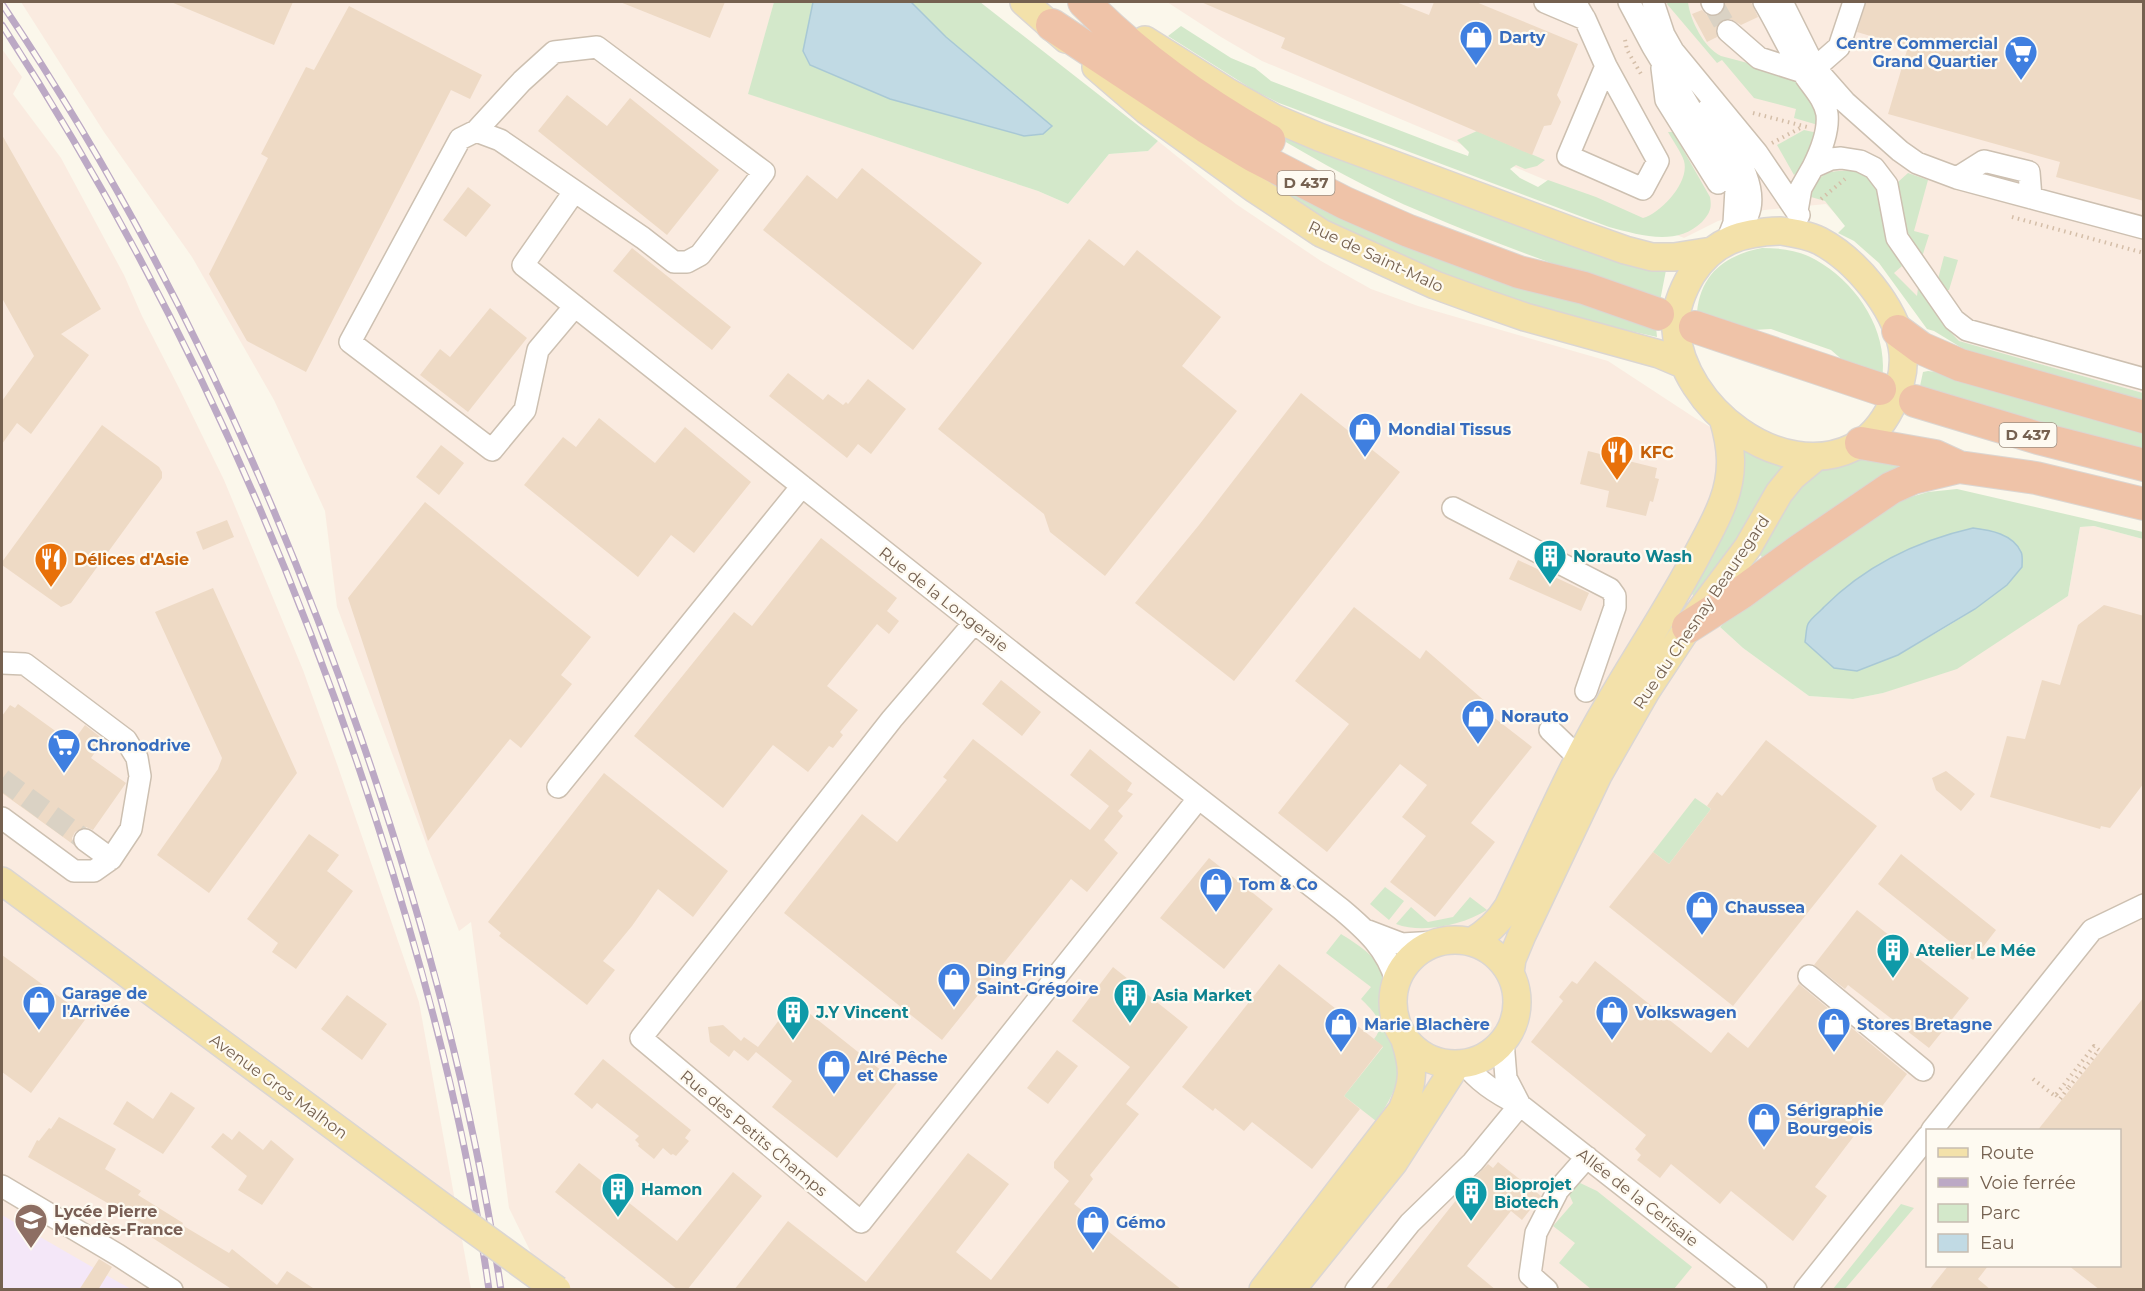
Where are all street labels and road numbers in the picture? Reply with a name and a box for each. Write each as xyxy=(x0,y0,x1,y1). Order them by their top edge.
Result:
road number: D 437 xyxy=(1278,171,1334,195)
street label: Rue de Saint-Malo xyxy=(1305,217,1446,296)
road number: D 437 xyxy=(2000,423,2056,447)
street label: Rue du Chesnay Beauregard xyxy=(1629,512,1773,713)
street label: Rue de la Longeraie xyxy=(875,543,1012,656)
street label: Avenue Gros Malhon xyxy=(206,1030,351,1143)
street label: Rue des Petits Champs xyxy=(676,1066,831,1201)
street label: Allée de la Cerisaie xyxy=(1573,1144,1702,1251)

